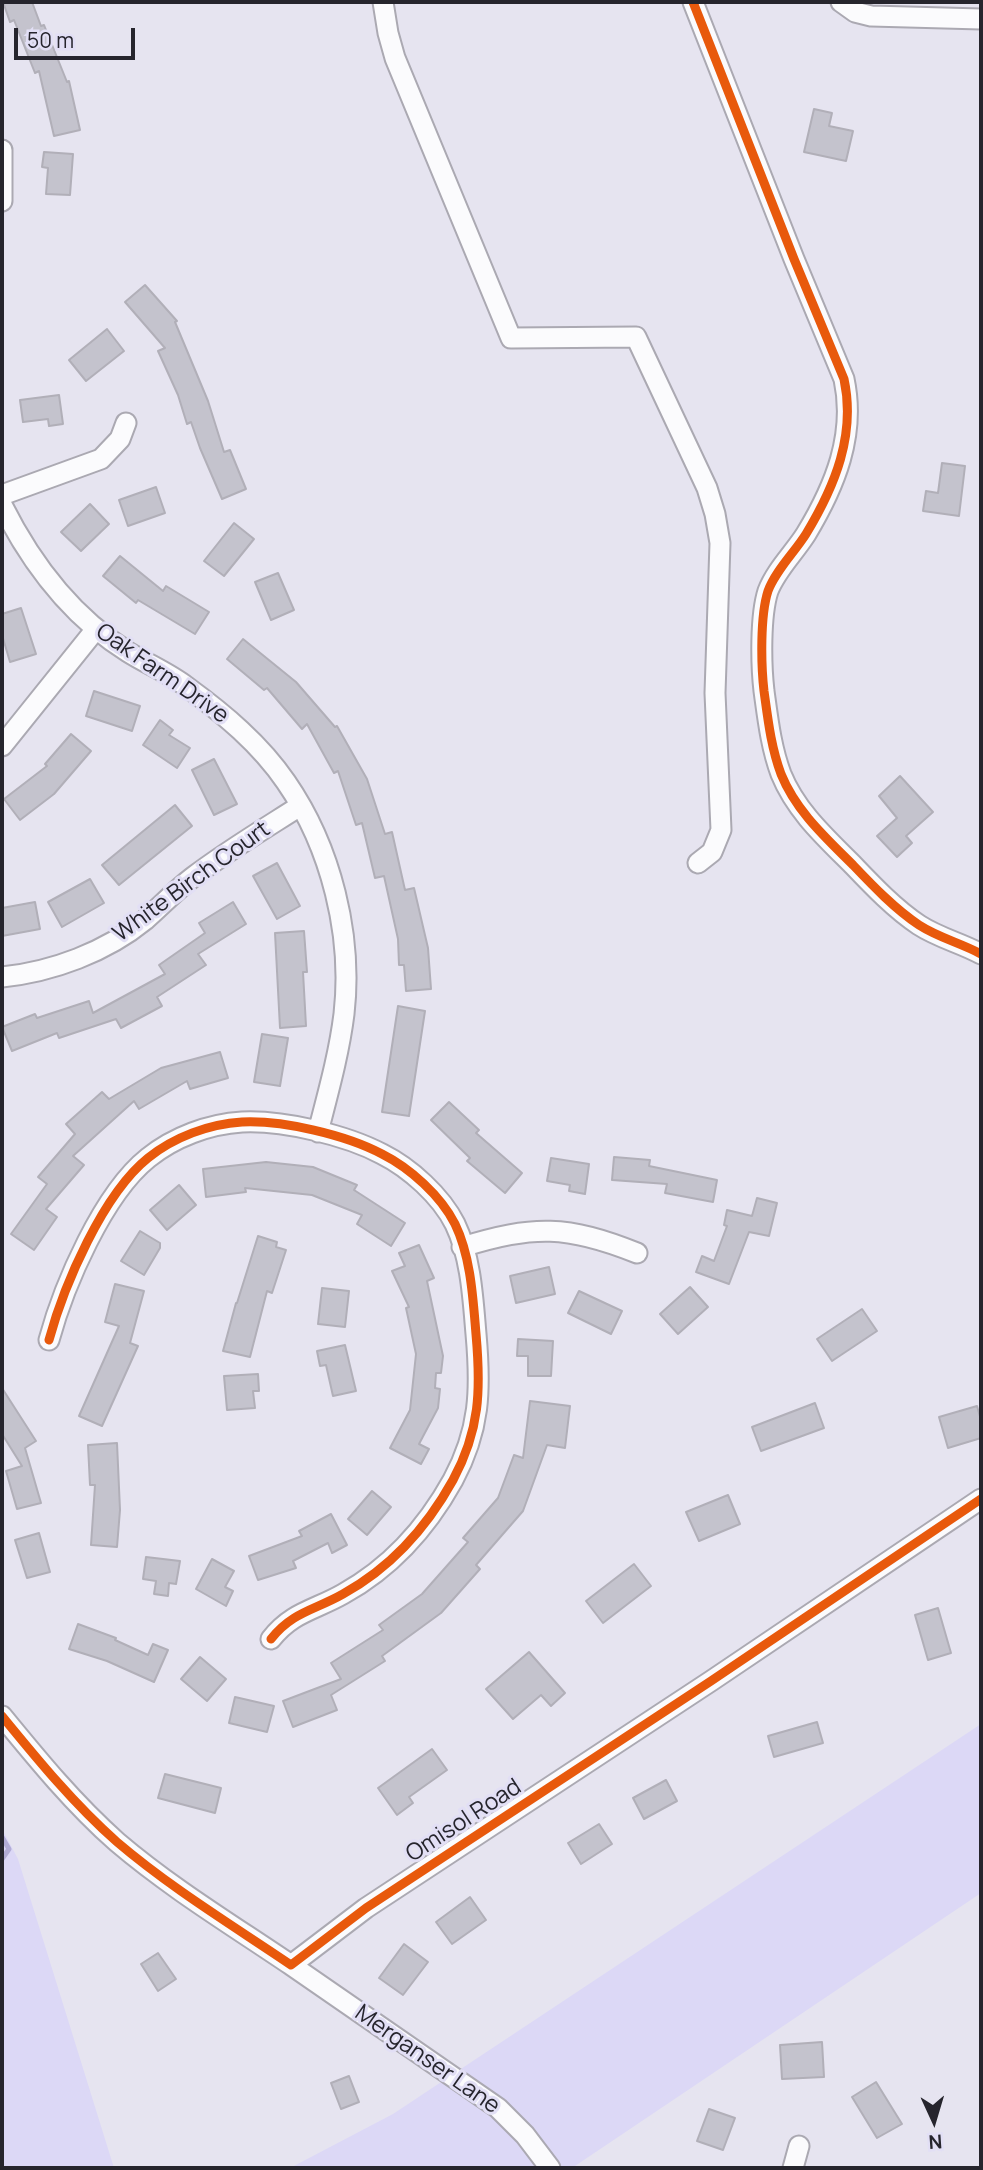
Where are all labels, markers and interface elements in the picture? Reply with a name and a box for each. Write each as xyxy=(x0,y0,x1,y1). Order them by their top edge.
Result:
scale bar xyxy=(18,14,138,58)
text: 50 m xyxy=(27,26,74,54)
street label: Oak Farm Drive xyxy=(90,618,234,730)
street label: White Birch Court xyxy=(108,816,276,948)
street label: Omisol Road xyxy=(401,1774,527,1868)
street label: Merganser Lane xyxy=(349,2000,505,2120)
north arrow xyxy=(899,2086,969,2156)
text: N xyxy=(928,2129,943,2155)

